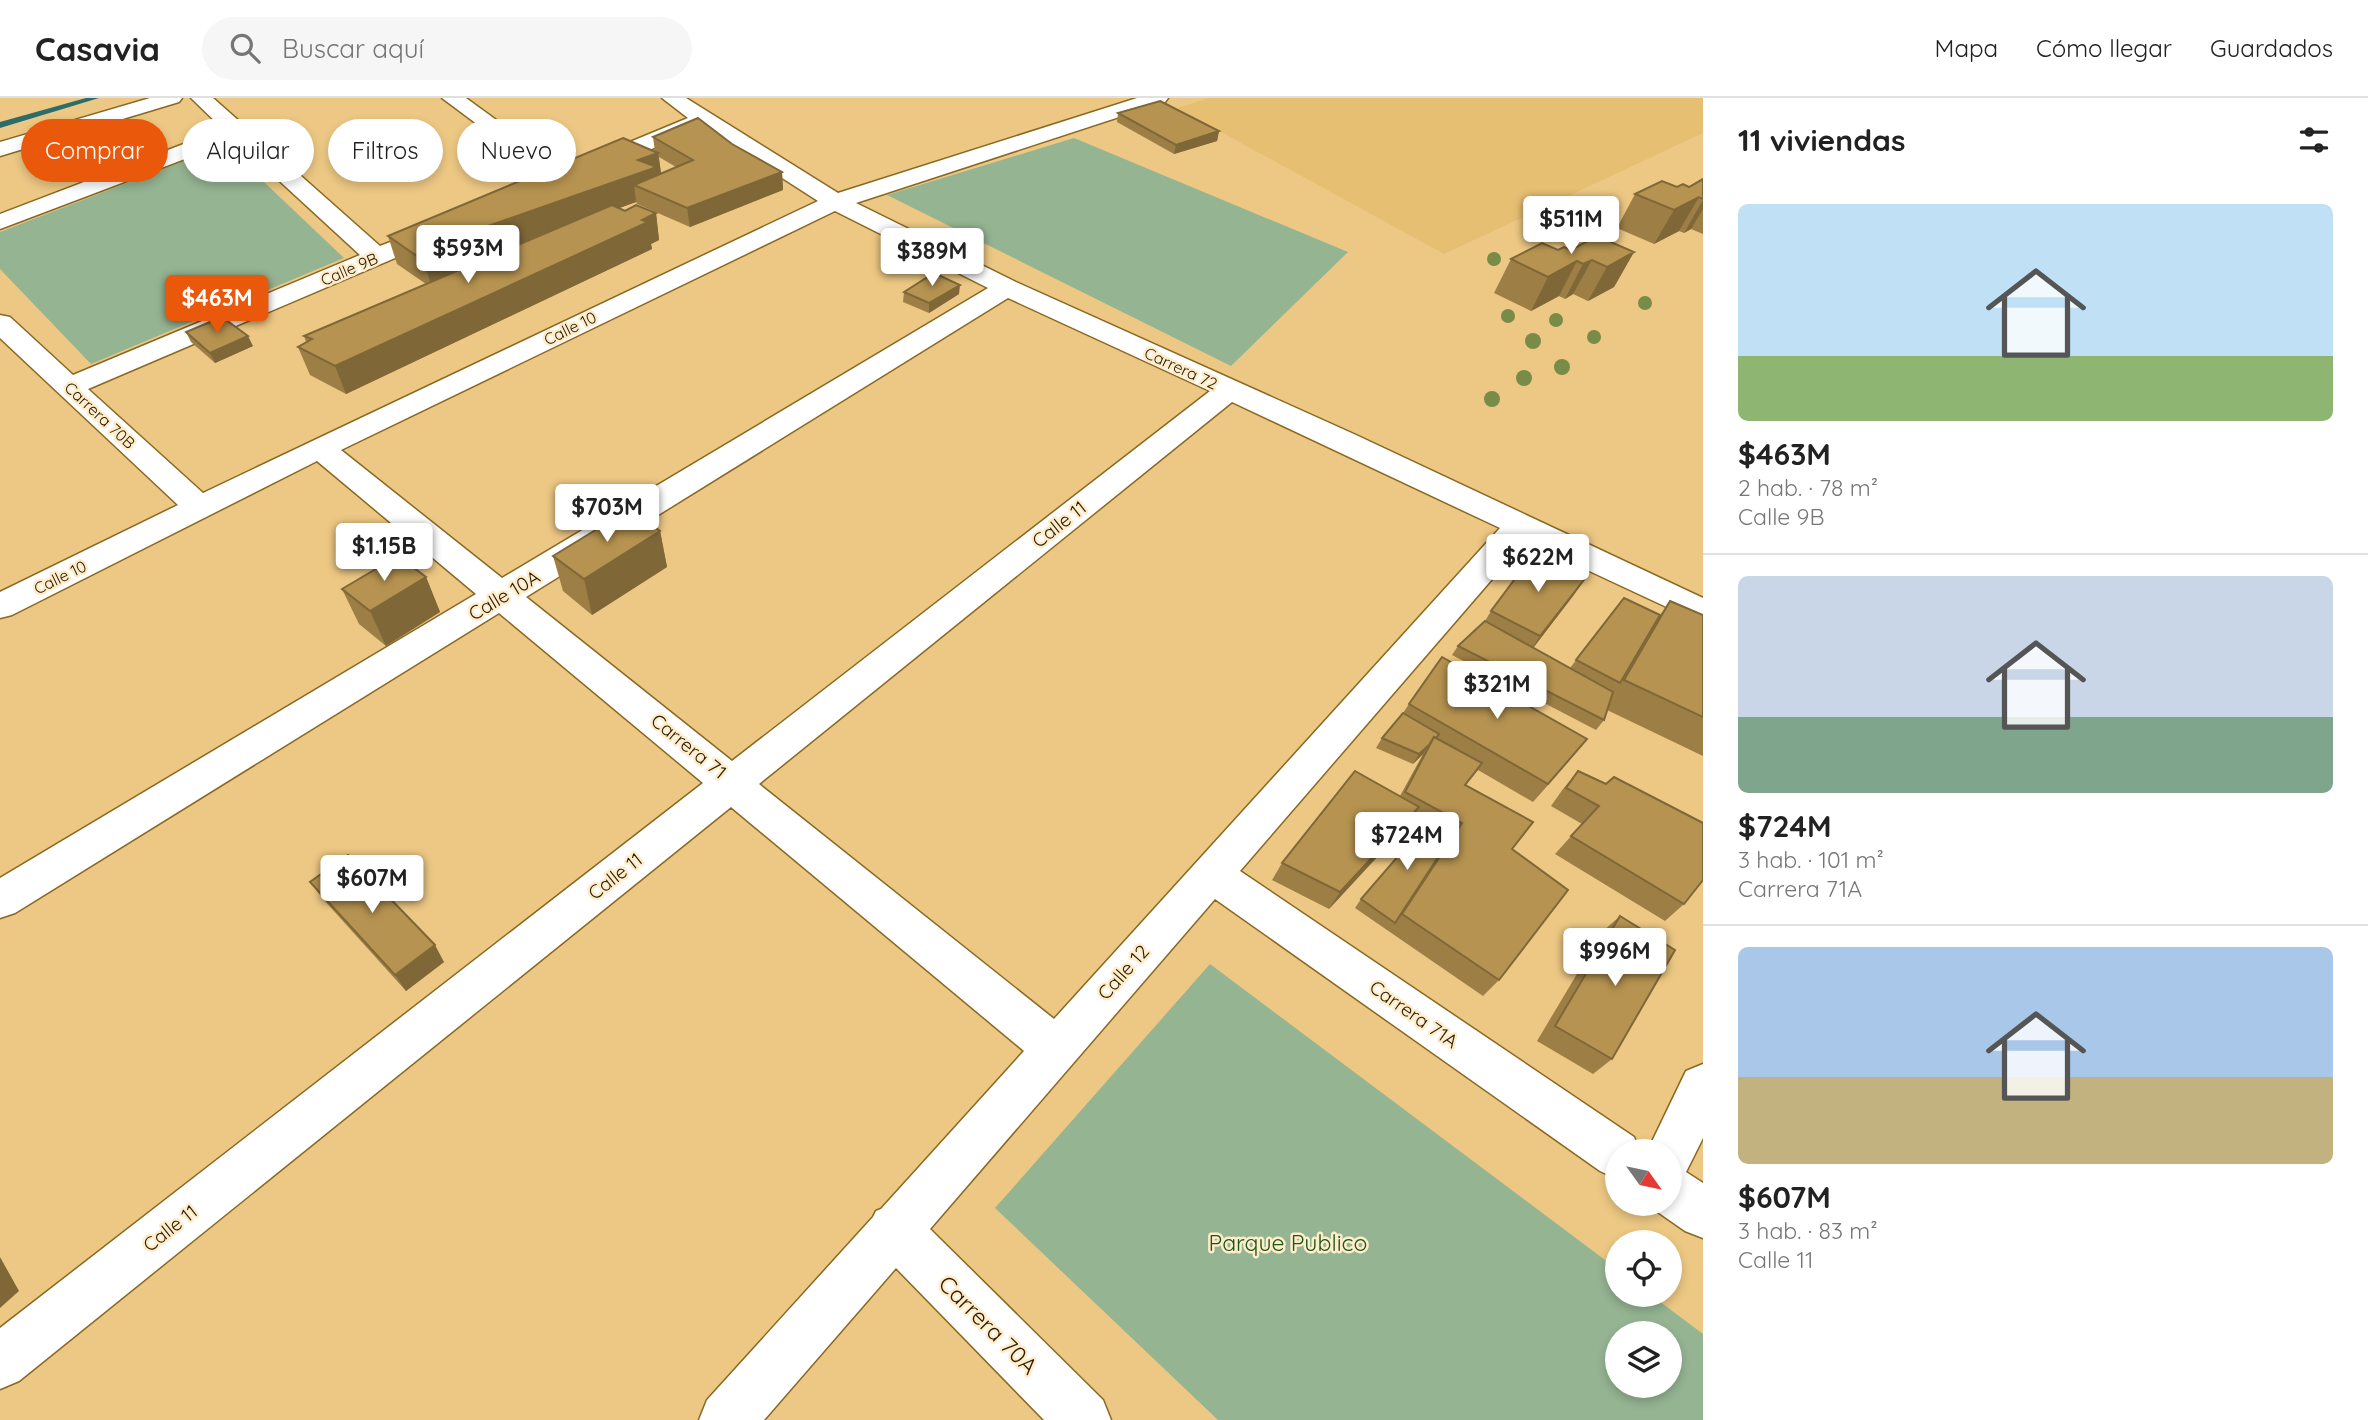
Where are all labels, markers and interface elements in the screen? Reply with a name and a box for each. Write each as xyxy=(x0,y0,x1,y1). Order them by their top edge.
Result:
search box xyxy=(202,17,692,80)
text: Casavia xyxy=(35,28,160,69)
icon: search xyxy=(226,29,264,67)
text: Buscar aquí xyxy=(282,32,424,65)
text: Mapa xyxy=(1935,33,1998,63)
text: Cómo llegar xyxy=(2036,33,2172,63)
text: Guardados xyxy=(2210,33,2333,63)
chip: Comprar xyxy=(21,119,168,182)
chip: Alquilar xyxy=(182,119,314,182)
chip: Filtros xyxy=(328,119,443,182)
chip: Nuevo xyxy=(457,119,576,182)
text: 11 viviendas xyxy=(1738,121,1905,159)
icon: filters xyxy=(2295,121,2333,159)
pin: $511M xyxy=(1522,197,1620,256)
text: $511M xyxy=(1539,204,1603,233)
pin: $593M xyxy=(419,226,517,285)
pin: $389M xyxy=(883,228,981,288)
text: $593M xyxy=(432,233,504,262)
text: $389M xyxy=(897,236,967,265)
street label: Calle 9B xyxy=(317,248,381,290)
icon: home xyxy=(1973,250,2099,376)
pin: $463M xyxy=(168,275,266,335)
text: $463M xyxy=(181,283,253,312)
street label: Calle 10 xyxy=(540,307,600,349)
street label: Carrera 72 xyxy=(1141,342,1221,394)
street label: Carrera 70B xyxy=(61,377,139,453)
text: $463M xyxy=(1738,435,1831,473)
text: 2 hab. · 78 m² xyxy=(1738,473,1878,502)
pin: $703M xyxy=(558,484,656,544)
text: $703M xyxy=(571,492,643,521)
street label: Calle 11 xyxy=(1027,495,1091,553)
text: Calle 9B xyxy=(1738,502,1824,531)
pin: $1.15B xyxy=(327,524,441,583)
text: $1.15B xyxy=(352,531,416,560)
pin: $622M xyxy=(1489,534,1587,594)
text: $622M xyxy=(1502,542,1574,571)
street label: Calle 10 xyxy=(30,556,90,598)
street label: Calle 10A xyxy=(464,564,544,626)
icon: home xyxy=(1973,622,2099,748)
pin: $321M xyxy=(1448,662,1546,721)
text: $321M xyxy=(1464,669,1530,698)
street label: Carrera 71 xyxy=(646,708,732,784)
text: $724M xyxy=(1738,807,1832,845)
pin: $724M xyxy=(1358,812,1456,872)
text: $724M xyxy=(1371,820,1443,849)
text: 3 hab. · 101 m² xyxy=(1738,845,1884,874)
street label: Calle 11 xyxy=(583,847,647,905)
pin: $607M xyxy=(323,856,421,915)
text: $607M xyxy=(336,863,408,892)
text: Carrera 71A xyxy=(1738,874,1862,903)
pin: $996M xyxy=(1566,928,1664,988)
text: $996M xyxy=(1579,936,1651,965)
street label: Calle 12 xyxy=(1092,939,1154,1005)
street label: Carrera 71A xyxy=(1365,975,1463,1053)
icon: home xyxy=(1973,993,2099,1119)
north arrow xyxy=(1605,1139,1682,1216)
map controls xyxy=(1605,1139,1682,1398)
text: $607M xyxy=(1738,1178,1831,1216)
street label: Calle 11 xyxy=(138,1199,202,1257)
text: 3 hab. · 83 m² xyxy=(1738,1216,1878,1245)
park label: Parque Publico xyxy=(1209,1228,1367,1257)
button: locate xyxy=(1605,1230,1682,1307)
text: Calle 11 xyxy=(1738,1245,1814,1274)
street label: Carrera 70A xyxy=(933,1269,1044,1380)
button: layers xyxy=(1605,1321,1682,1398)

